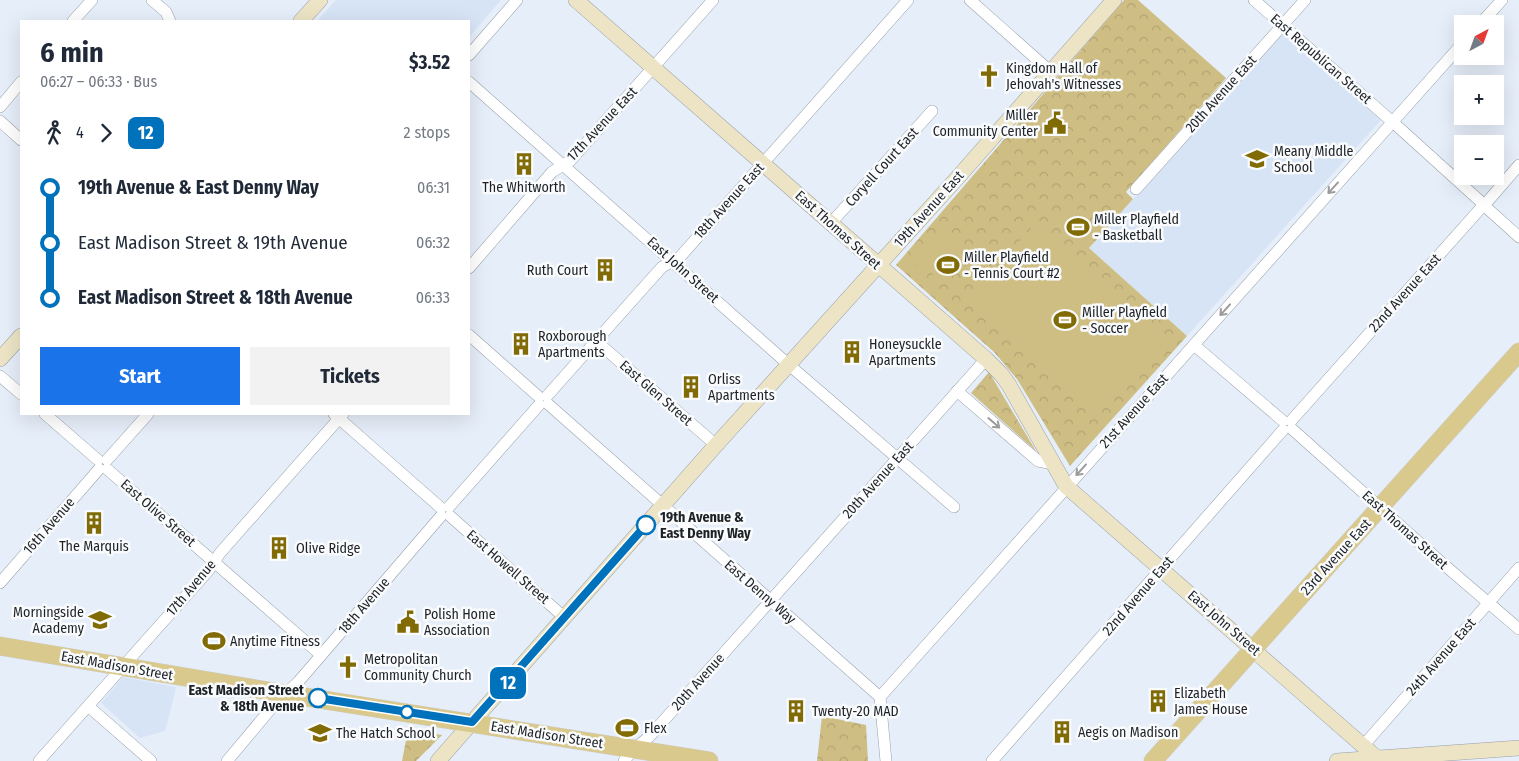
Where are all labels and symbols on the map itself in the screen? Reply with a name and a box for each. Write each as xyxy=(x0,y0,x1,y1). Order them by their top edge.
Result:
street label: East Republican Street xyxy=(1267,10,1375,108)
north arrow xyxy=(1454,15,1504,65)
street label: 20th Avenue East xyxy=(1182,52,1260,136)
place label: Kingdom Hall of Jehovah's Witnesses xyxy=(1006,60,1121,93)
church icon: Kingdom Hall of Jehovah's Witnesses xyxy=(976,63,1002,89)
street label: 17th Avenue East xyxy=(563,83,641,165)
place label: Miller Community Center xyxy=(933,107,1038,140)
public building icon: Miller Community Center xyxy=(1042,110,1068,136)
street label: Coryell Court East xyxy=(842,124,922,210)
place label: Meany Middle School xyxy=(1274,143,1354,176)
school or university icon: Meany Middle School xyxy=(1244,146,1270,172)
building icon: The Whitworth xyxy=(511,151,537,177)
street label: 18th Avenue East xyxy=(690,159,768,243)
street label: 19th Avenue East xyxy=(890,167,968,251)
place label: The Whitworth xyxy=(482,179,566,196)
one-way arrow xyxy=(1327,182,1339,195)
street label: East Thomas Street xyxy=(792,187,885,273)
place label: Miller Playfield - Basketball xyxy=(1094,211,1179,244)
sports icon: Miller Playfield - Basketball xyxy=(1065,214,1091,240)
street label: East John Street xyxy=(644,233,723,307)
place label: Miller Playfield - Tennis Court #2 xyxy=(964,249,1060,282)
street label: 22nd Avenue East xyxy=(1365,250,1445,336)
sports icon: Miller Playfield - Tennis Court #2 xyxy=(935,252,961,278)
building icon: Ruth Court xyxy=(592,257,618,283)
place label: Ruth Court xyxy=(527,262,588,279)
one-way arrow xyxy=(1219,303,1231,316)
place label: Miller Playfield - Soccer xyxy=(1082,304,1167,337)
sports icon: Miller Playfield - Soccer xyxy=(1052,307,1078,333)
place label: Roxborough Apartments xyxy=(538,328,607,361)
building icon: Roxborough Apartments xyxy=(508,331,534,357)
place label: Honeysuckle Apartments xyxy=(869,336,942,369)
building icon: Honeysuckle Apartments xyxy=(839,339,865,365)
street label: East Glen Street xyxy=(616,357,696,429)
street label: 21st Avenue East xyxy=(1096,370,1172,452)
place label: Orliss Apartments xyxy=(708,371,775,404)
building icon: Orliss Apartments xyxy=(678,374,704,400)
one-way arrow xyxy=(987,418,1000,429)
street label: 20th Avenue East xyxy=(839,438,917,522)
one-way arrow xyxy=(1076,463,1087,476)
street label: East Olive Street xyxy=(117,476,199,550)
street label: East Thomas Street xyxy=(1359,487,1452,573)
street label: 16th Avenue xyxy=(20,494,78,558)
place label: 19th Avenue & East Denny Way xyxy=(660,509,751,542)
building icon: The Marquis xyxy=(81,510,107,536)
marker: 19th Avenue & East Denny Way xyxy=(636,515,656,535)
street label: 23rd Avenue East xyxy=(1297,515,1375,599)
street label: East Howell Street xyxy=(463,526,553,608)
building icon: Olive Ridge xyxy=(266,535,292,561)
place label: The Marquis xyxy=(59,538,129,555)
place label: Olive Ridge xyxy=(296,540,360,557)
street label: 22nd Avenue East xyxy=(1099,553,1177,639)
street label: 17th Avenue xyxy=(162,556,220,620)
street label: East Denny Way xyxy=(721,556,800,628)
street label: 18th Avenue xyxy=(335,574,393,638)
street label: East John Street xyxy=(1184,587,1264,659)
place label: Morningside Academy xyxy=(13,604,85,637)
place label: Polish Home Association xyxy=(424,606,496,639)
school or university icon: Morningside Academy xyxy=(87,607,113,633)
public building icon: Polish Home Association xyxy=(395,609,421,635)
street label: 24th Avenue East xyxy=(1403,615,1480,699)
sports icon: Anytime Fitness xyxy=(201,628,227,654)
place label: Anytime Fitness xyxy=(230,633,320,650)
street label: East Madison Street xyxy=(60,648,175,684)
street label: 20th Avenue xyxy=(668,650,728,714)
place label: Metropolitan Community Church xyxy=(364,651,472,684)
church icon: Metropolitan Community Church xyxy=(335,654,361,680)
line badge: 12 xyxy=(486,667,530,699)
place label: East Madison Street & 18th Avenue xyxy=(188,682,305,715)
place label: Elizabeth James House xyxy=(1174,685,1248,718)
marker: East Madison Street & 18th Avenue xyxy=(308,688,328,708)
building icon: Elizabeth James House xyxy=(1145,688,1171,714)
building icon: Twenty-20 MAD xyxy=(783,698,809,724)
place label: Twenty-20 MAD xyxy=(812,703,899,720)
unlabelled marker xyxy=(400,705,414,719)
sports icon: Flex xyxy=(614,715,640,741)
street label: East Madison Street xyxy=(490,718,605,752)
building icon: Aegis on Madison xyxy=(1049,719,1075,745)
school or university icon: The Hatch School xyxy=(307,720,333,746)
place label: Flex xyxy=(644,720,667,737)
place label: Aegis on Madison xyxy=(1078,724,1178,741)
place label: The Hatch School xyxy=(336,725,435,742)

